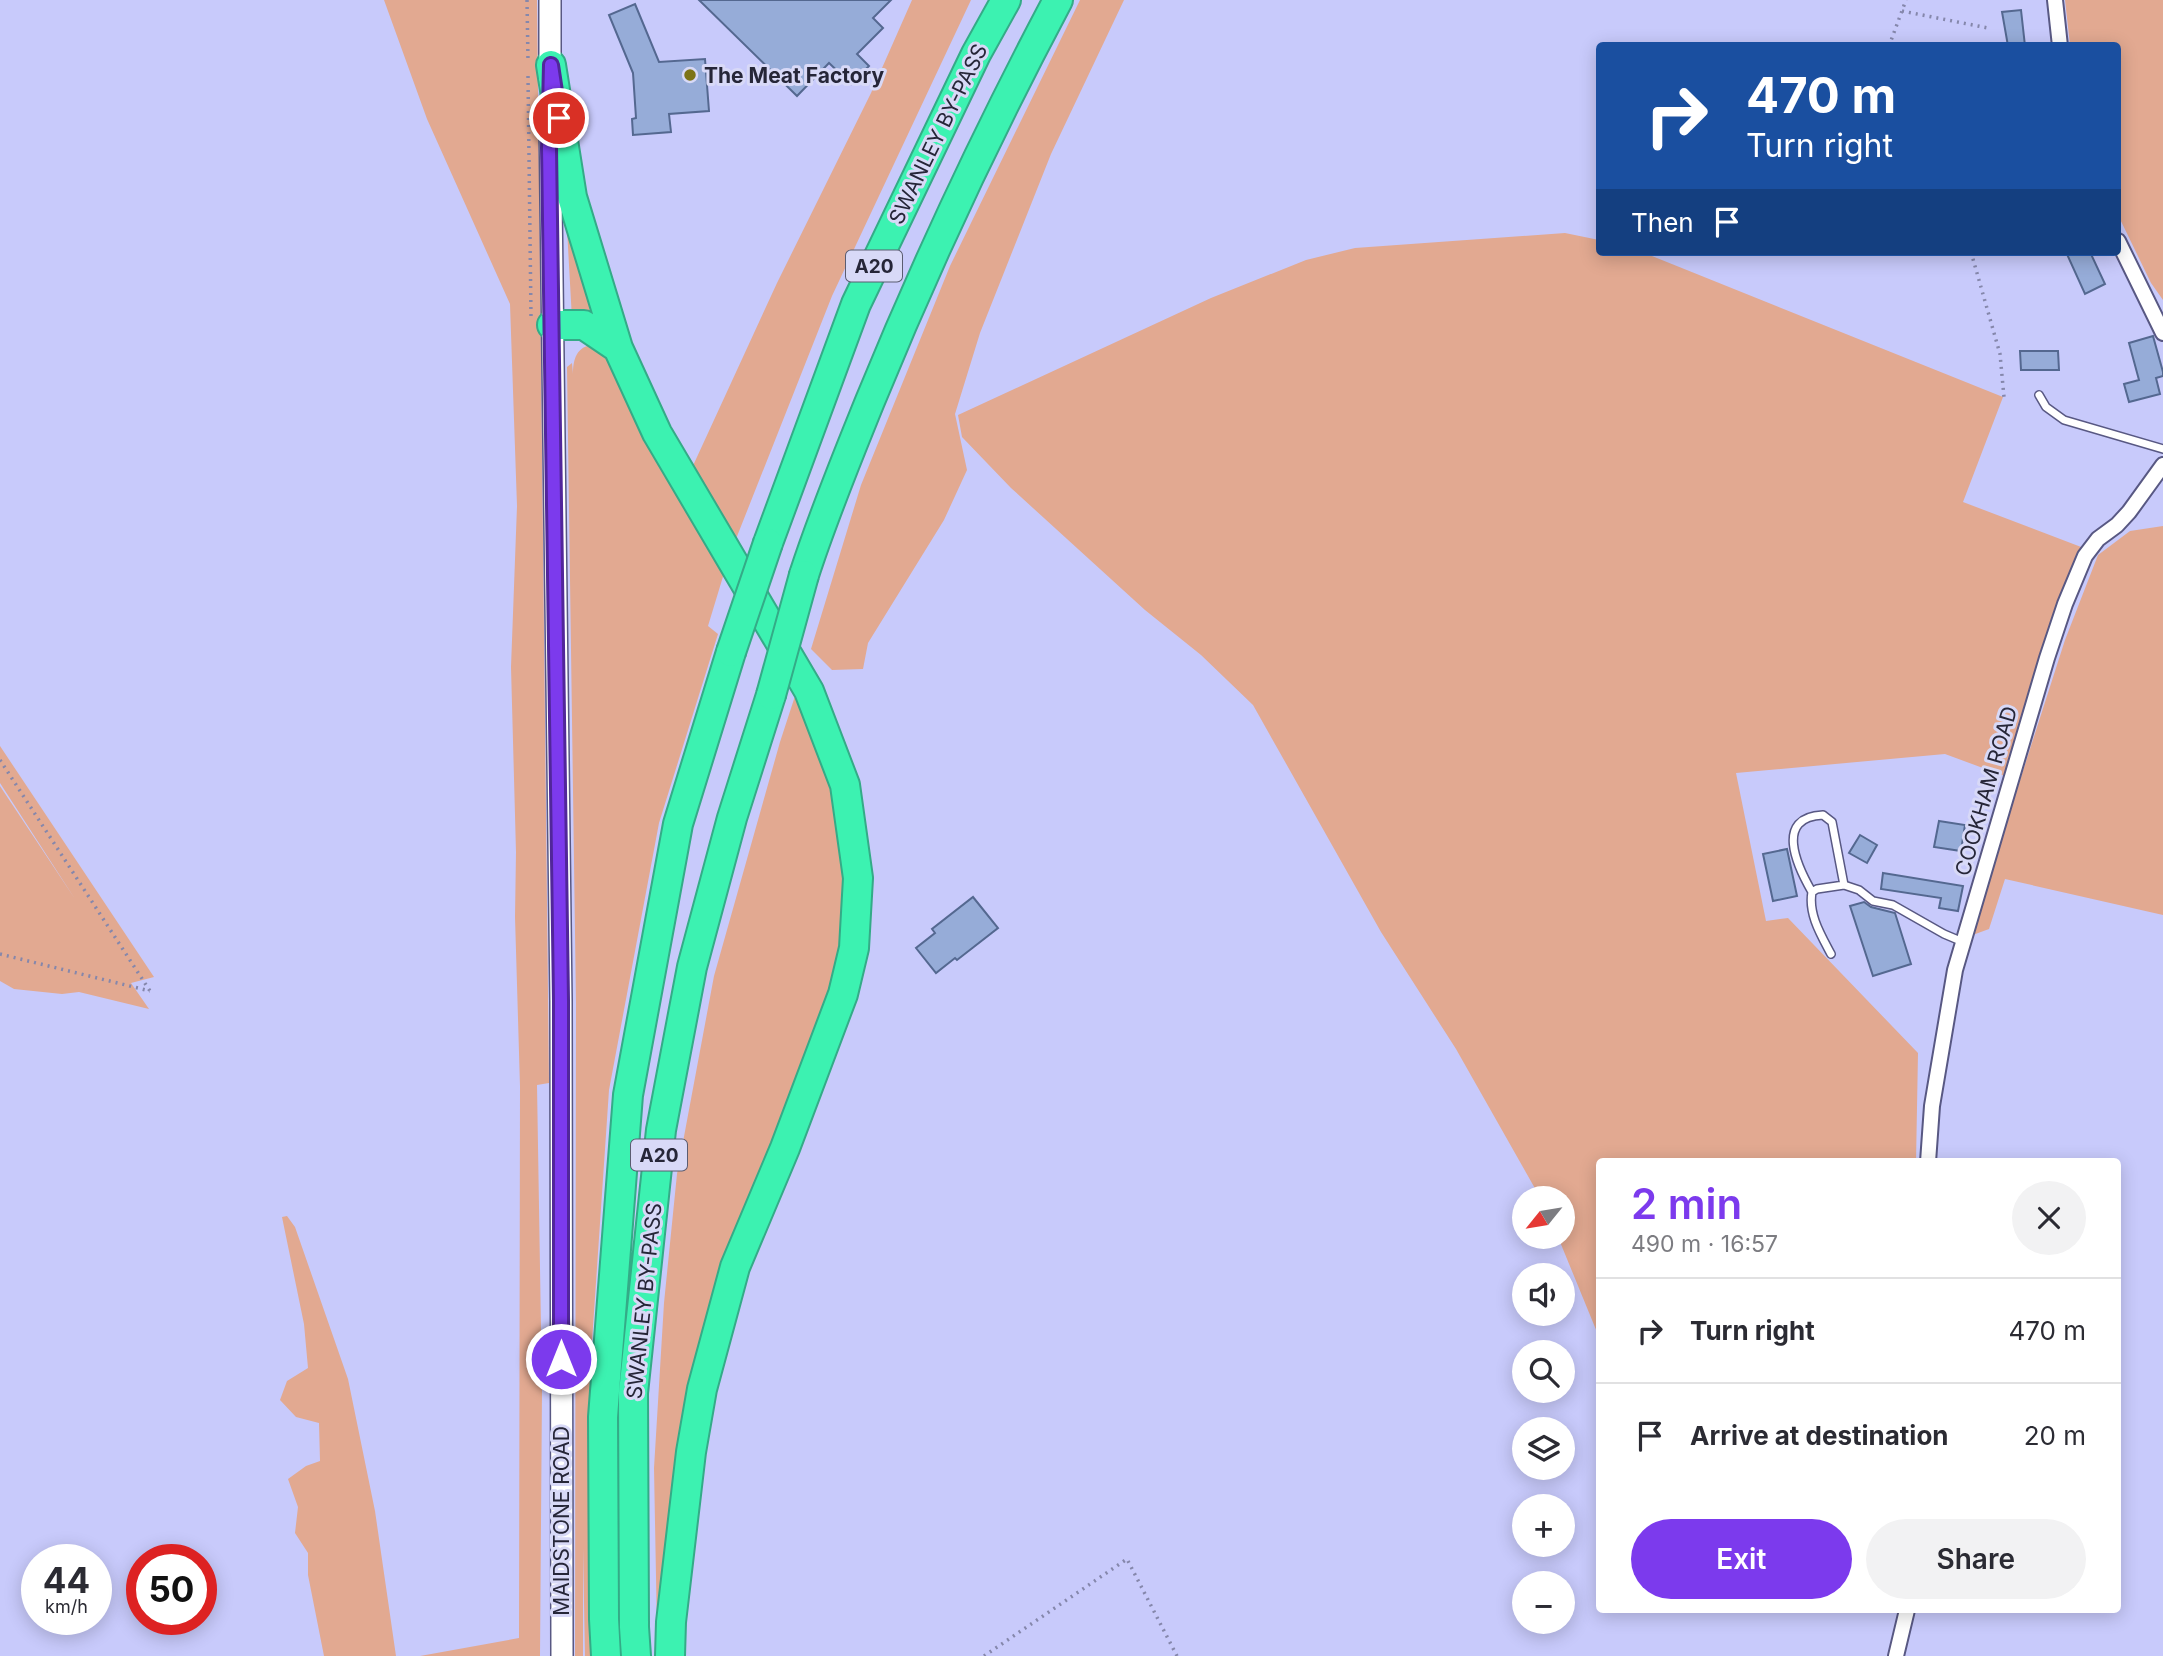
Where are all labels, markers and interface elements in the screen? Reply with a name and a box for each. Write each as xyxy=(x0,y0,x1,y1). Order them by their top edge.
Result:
street label: SWANLEY BY-PASS xyxy=(884,40,992,228)
place label: The Meat Factory xyxy=(704,63,884,88)
text: 470 m xyxy=(1746,66,1896,125)
marker: The Meat Factory xyxy=(682,67,698,83)
icon: right xyxy=(1631,70,1722,161)
pin xyxy=(529,88,589,148)
icon: arrive xyxy=(540,99,578,137)
text: Turn right xyxy=(1746,126,1893,165)
icon: arrive xyxy=(1708,203,1746,241)
text: Then xyxy=(1631,207,1694,238)
road number: A20 xyxy=(846,250,902,282)
street label: COOKHAM ROAD xyxy=(1950,703,2022,879)
road number: A20 xyxy=(631,1140,687,1170)
text: 2 min xyxy=(1631,1178,1742,1229)
button: close xyxy=(2012,1181,2086,1255)
north arrow xyxy=(1512,1186,1575,1250)
map controls xyxy=(1512,1186,1575,1634)
street label: SWANLEY BY-PASS xyxy=(621,1202,667,1400)
text: 490 m · 16:57 xyxy=(1631,1230,1778,1258)
button: sound xyxy=(1512,1263,1575,1326)
icon: right xyxy=(1631,1312,1669,1350)
text: Turn right xyxy=(1690,1315,1815,1346)
text: 470 m xyxy=(2008,1315,2086,1346)
position arrow xyxy=(524,1322,598,1396)
button: search xyxy=(1512,1340,1575,1403)
button: layers xyxy=(1512,1417,1575,1480)
icon: arrive xyxy=(1631,1417,1669,1455)
text: Arrive at destination xyxy=(1690,1420,1949,1451)
text: 20 m xyxy=(2024,1420,2086,1451)
street label: MAIDSTONE ROAD xyxy=(549,1426,574,1616)
button: + xyxy=(1512,1494,1575,1557)
button: Exit xyxy=(1631,1519,1852,1599)
button: Share xyxy=(1866,1519,2086,1599)
speed limit sign: 50 xyxy=(126,1544,217,1635)
text: 44 xyxy=(43,1559,90,1601)
button: − xyxy=(1512,1571,1575,1634)
text: km/h xyxy=(45,1596,88,1617)

